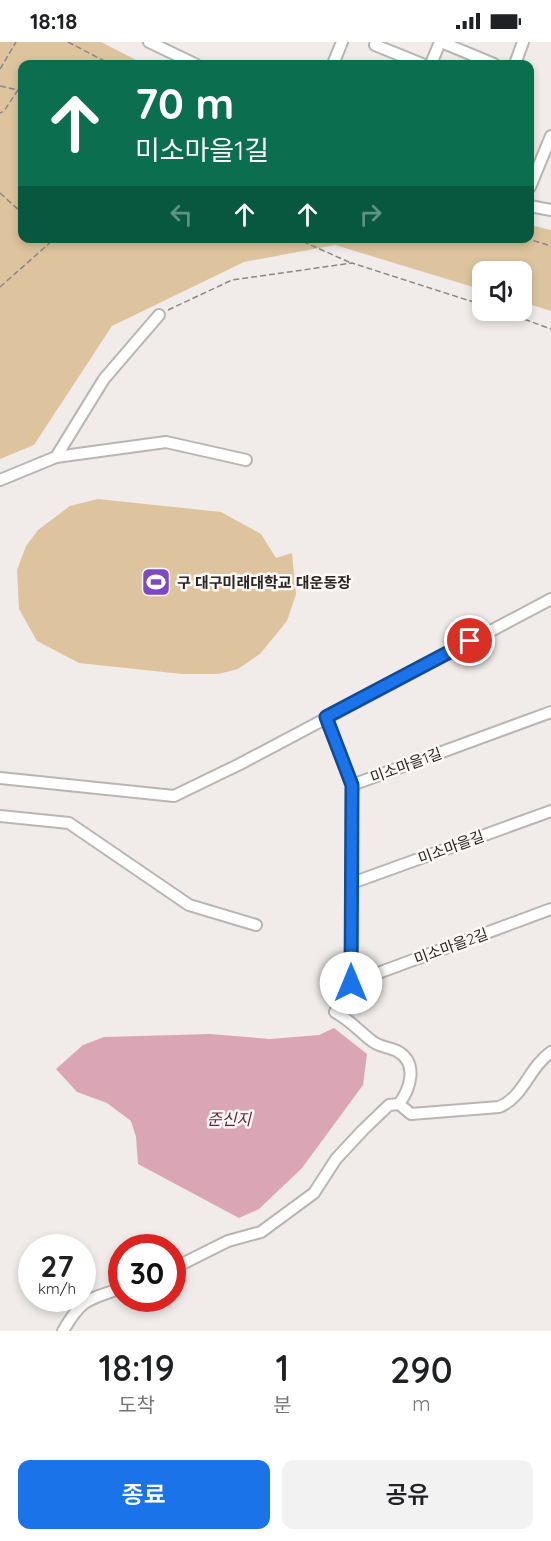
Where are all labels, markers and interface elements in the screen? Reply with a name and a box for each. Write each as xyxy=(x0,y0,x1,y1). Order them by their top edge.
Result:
text: 18:18 xyxy=(30,7,77,35)
text: 70 m xyxy=(135,77,234,130)
icon: ahead xyxy=(36,84,114,162)
text: 미소마을1길 xyxy=(135,133,269,167)
icon: left xyxy=(165,198,198,231)
icon: ahead xyxy=(228,198,261,231)
icon: ahead xyxy=(291,198,324,231)
icon: right xyxy=(354,198,387,231)
map controls xyxy=(472,261,532,321)
button: sound xyxy=(472,261,532,321)
sports icon: 구 대구미래대학교 대운동장 xyxy=(140,566,172,598)
place label: 구 대구미래대학교 대운동장 xyxy=(177,573,351,592)
pin xyxy=(444,615,495,666)
icon: arrive xyxy=(453,624,486,657)
street label: 미소마을1길 xyxy=(368,743,444,787)
street label: 미소마을길 xyxy=(415,826,487,868)
street label: 미소마을2길 xyxy=(411,924,491,968)
position arrow xyxy=(319,951,383,1015)
water label: 준신지 xyxy=(207,1109,252,1129)
speed limit sign: 30 xyxy=(108,1234,186,1312)
text: 27 xyxy=(40,1247,74,1285)
text: km/h xyxy=(38,1279,76,1298)
text: 18:19 xyxy=(98,1345,175,1390)
text: 1 xyxy=(275,1345,289,1390)
text: 290 xyxy=(390,1347,453,1392)
text: m xyxy=(412,1391,430,1416)
text: 도착 xyxy=(118,1392,155,1417)
text: 분 xyxy=(273,1392,292,1417)
button: 종료 xyxy=(18,1460,270,1529)
button: 공유 xyxy=(282,1460,533,1529)

